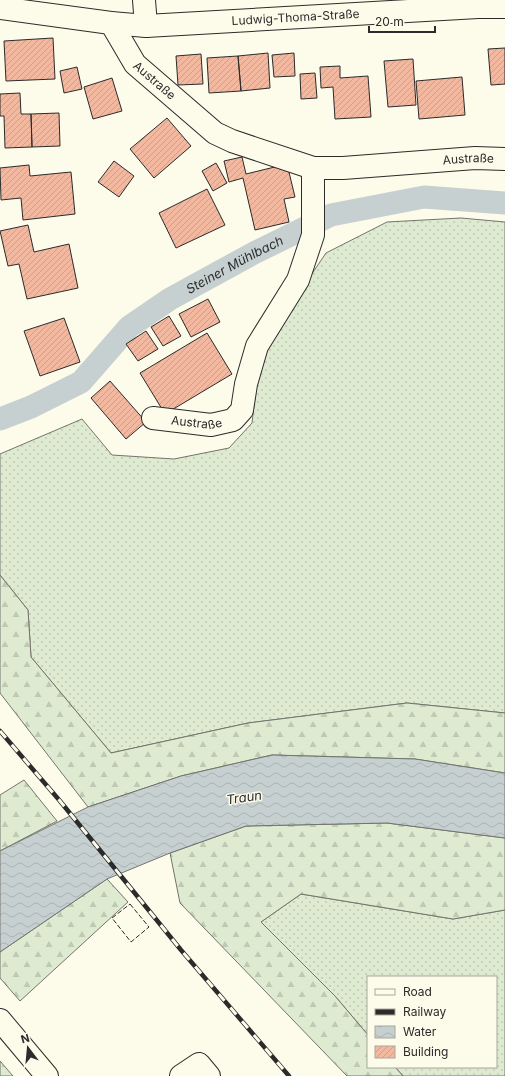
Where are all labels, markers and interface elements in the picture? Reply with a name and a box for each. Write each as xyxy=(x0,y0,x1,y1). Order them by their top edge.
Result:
street label: Ludwig-Thoma-Straße xyxy=(231,6,360,28)
scale bar xyxy=(369,8,435,34)
text: 20 m xyxy=(375,14,404,29)
street label: Austraße xyxy=(130,58,179,103)
street label: Austraße xyxy=(442,150,494,167)
water label: Steiner Mühlbach xyxy=(183,232,286,297)
street label: Austraße xyxy=(170,412,224,433)
water label: Traun xyxy=(225,787,263,807)
legend xyxy=(367,976,497,1068)
text: Road xyxy=(403,984,432,999)
text: Railway xyxy=(403,1004,447,1019)
text: Water xyxy=(403,1024,437,1039)
north arrow xyxy=(8,1028,48,1068)
text: N xyxy=(19,1031,31,1046)
text: Building xyxy=(403,1044,448,1059)

